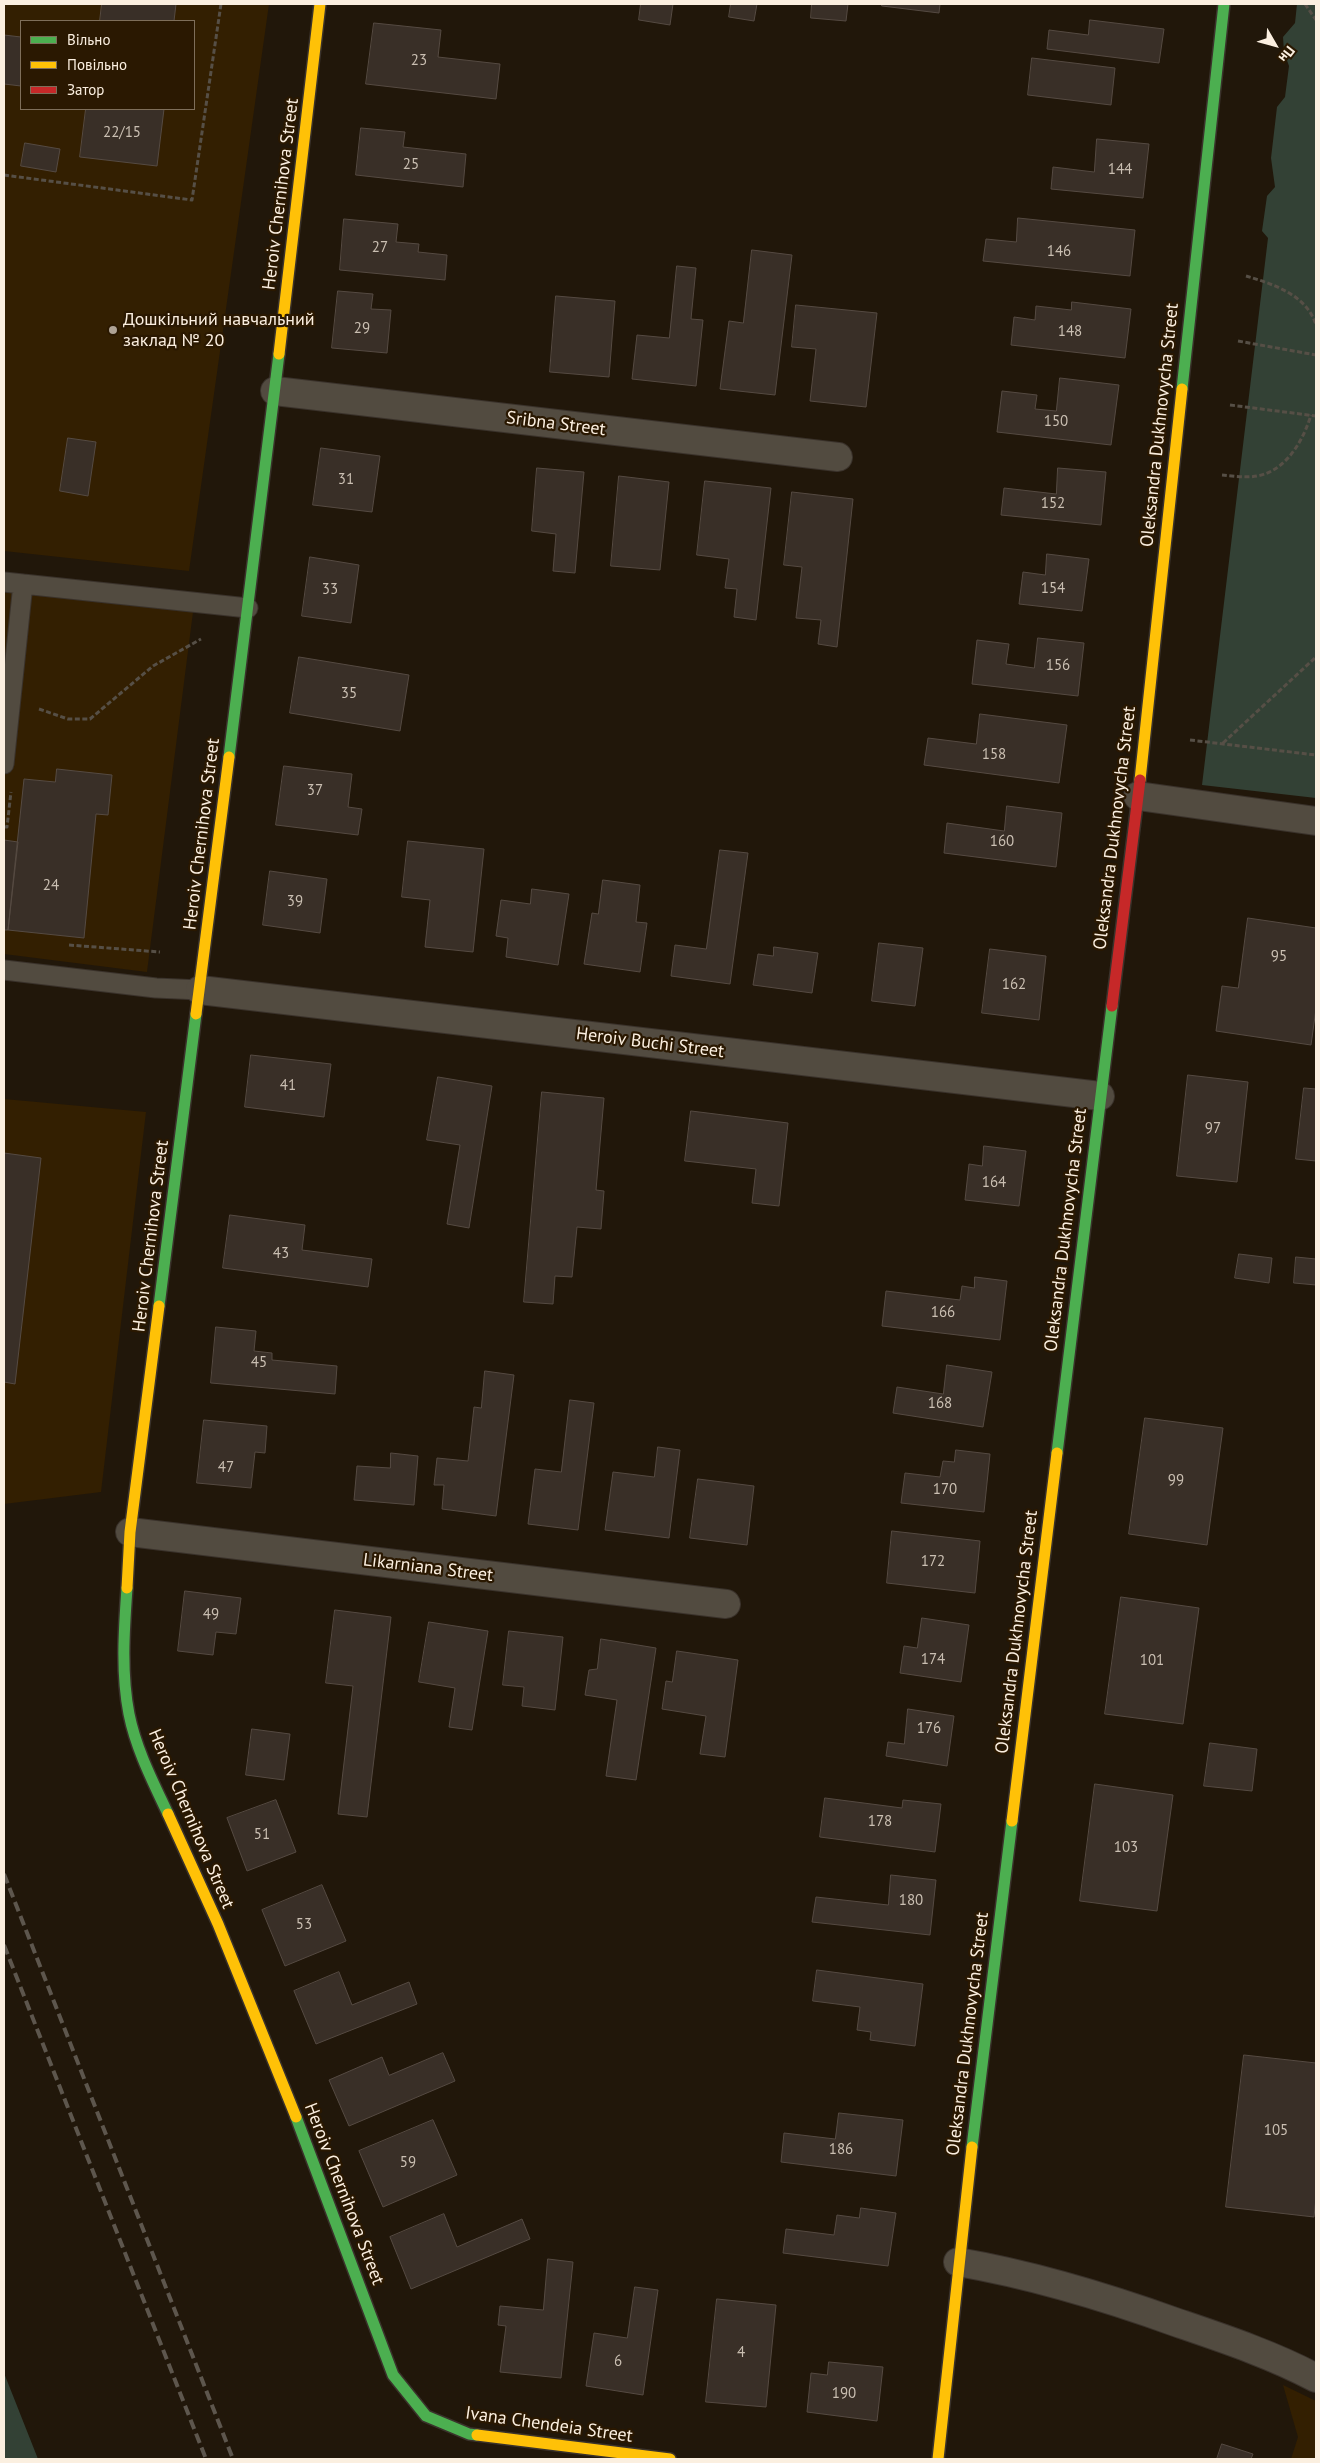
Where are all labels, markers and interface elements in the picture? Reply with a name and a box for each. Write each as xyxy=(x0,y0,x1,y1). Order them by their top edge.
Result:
legend xyxy=(20,20,195,110)
north arrow xyxy=(1250,20,1300,70)
text: Вільно xyxy=(67,30,110,49)
text: Пн xyxy=(1275,42,1299,66)
house number: 23 xyxy=(411,52,427,70)
text: Повільно xyxy=(67,55,127,74)
text: Затор xyxy=(67,80,104,99)
street label: Heroiv Chernihova Street xyxy=(259,97,303,291)
house number: 22/15 xyxy=(103,124,141,142)
house number: 25 xyxy=(403,156,419,174)
house number: 144 xyxy=(1108,161,1132,179)
house number: 27 xyxy=(372,239,388,257)
house number: 146 xyxy=(1047,243,1071,261)
street label: Oleksandra Dukhnovycha Street xyxy=(1136,302,1184,548)
place label: Дошкільний навчальний заклад № 20 xyxy=(123,309,315,352)
house number: 29 xyxy=(354,320,370,338)
house number: 148 xyxy=(1058,323,1082,341)
marker: Дошкільний навчальний заклад № 20 xyxy=(107,324,119,336)
street label: Sribna Street xyxy=(505,407,607,441)
house number: 150 xyxy=(1044,413,1068,431)
house number: 31 xyxy=(338,471,354,489)
house number: 152 xyxy=(1041,495,1065,513)
house number: 154 xyxy=(1041,580,1065,598)
house number: 33 xyxy=(322,581,338,599)
house number: 156 xyxy=(1046,657,1070,675)
house number: 35 xyxy=(341,685,357,703)
street label: Oleksandra Dukhnovycha Street xyxy=(1089,705,1141,951)
street label: Heroiv Chernihova Street xyxy=(180,737,224,931)
house number: 158 xyxy=(982,746,1006,764)
house number: 37 xyxy=(307,782,323,800)
house number: 160 xyxy=(990,833,1014,851)
house number: 24 xyxy=(43,877,59,895)
house number: 39 xyxy=(287,893,303,911)
house number: 95 xyxy=(1271,948,1287,966)
house number: 162 xyxy=(1002,976,1026,994)
street label: Heroiv Buchi Street xyxy=(575,1023,725,1063)
house number: 41 xyxy=(280,1077,296,1095)
street label: Oleksandra Dukhnovycha Street xyxy=(1040,1107,1092,1353)
house number: 97 xyxy=(1205,1120,1221,1138)
street label: Heroiv Chernihova Street xyxy=(129,1139,173,1333)
house number: 164 xyxy=(982,1174,1006,1192)
house number: 43 xyxy=(273,1245,289,1263)
house number: 166 xyxy=(931,1304,955,1322)
house number: 45 xyxy=(251,1354,267,1372)
house number: 168 xyxy=(928,1395,952,1413)
house number: 47 xyxy=(218,1459,234,1477)
house number: 99 xyxy=(1168,1472,1184,1490)
house number: 170 xyxy=(933,1481,957,1499)
street label: Oleksandra Dukhnovycha Street xyxy=(991,1509,1043,1755)
street label: Likarniana Street xyxy=(362,1549,494,1587)
house number: 172 xyxy=(921,1553,945,1571)
house number: 49 xyxy=(203,1606,219,1624)
house number: 174 xyxy=(921,1651,945,1669)
house number: 101 xyxy=(1140,1652,1164,1670)
house number: 176 xyxy=(917,1720,941,1738)
street label: Heroiv Chernihova Street xyxy=(143,1726,239,1912)
house number: 178 xyxy=(868,1813,892,1831)
house number: 51 xyxy=(254,1826,270,1844)
house number: 103 xyxy=(1114,1839,1138,1857)
house number: 180 xyxy=(899,1892,923,1910)
street label: Oleksandra Dukhnovycha Street xyxy=(942,1911,994,2157)
house number: 53 xyxy=(296,1916,312,1934)
street label: Heroiv Chernihova Street xyxy=(299,2100,389,2288)
house number: 105 xyxy=(1264,2122,1288,2140)
house number: 186 xyxy=(829,2141,853,2159)
house number: 59 xyxy=(400,2154,416,2172)
house number: 4 xyxy=(737,2344,745,2362)
house number: 6 xyxy=(614,2353,622,2371)
house number: 190 xyxy=(832,2385,856,2403)
street label: Ivana Chendeia Street xyxy=(464,2403,634,2447)

